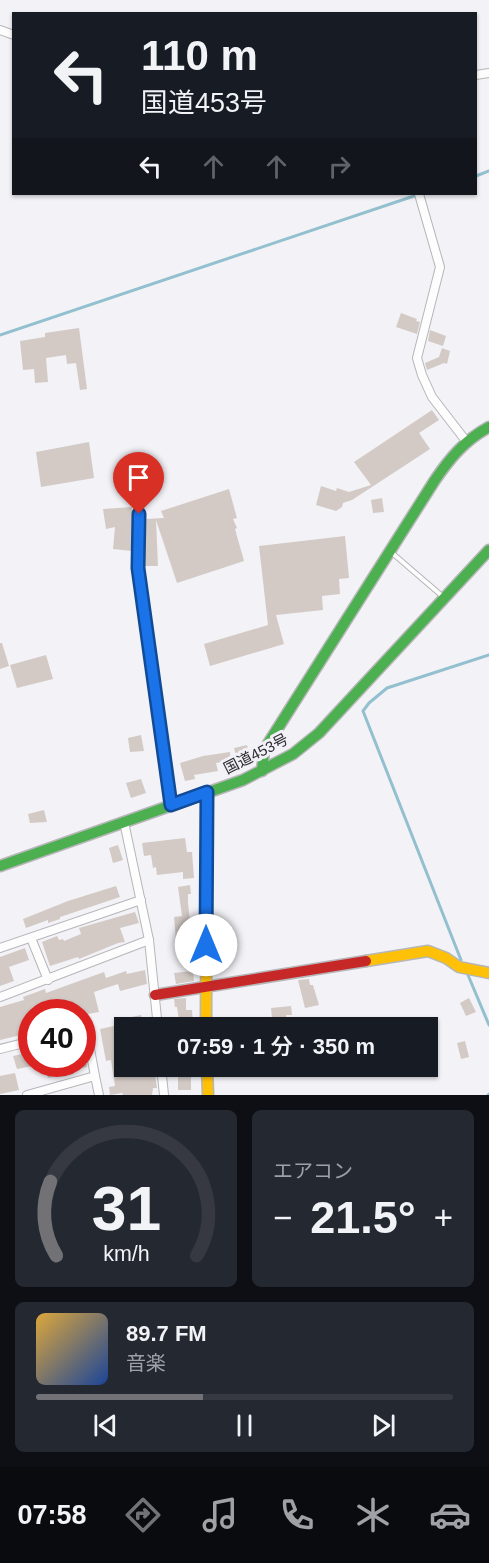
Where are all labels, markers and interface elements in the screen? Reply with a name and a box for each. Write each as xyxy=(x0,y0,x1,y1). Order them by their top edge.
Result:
text: 110 m xyxy=(141,32,258,79)
icon: left xyxy=(42,36,120,114)
text: 国道453号 xyxy=(141,88,267,118)
icon: left xyxy=(134,150,167,183)
icon: ahead xyxy=(197,150,230,183)
icon: ahead xyxy=(260,150,293,183)
icon: right xyxy=(323,150,356,183)
pin xyxy=(113,452,164,514)
icon: arrive xyxy=(122,461,155,494)
street label: 国道453号 xyxy=(221,730,291,777)
position arrow xyxy=(174,913,238,977)
speed limit sign: 40 xyxy=(18,999,96,1077)
text: 07:59 · 1 分 · 350 m xyxy=(177,1034,375,1059)
text: エアコン xyxy=(273,1160,353,1182)
text: 31 xyxy=(91,1174,161,1243)
text: 21.5° xyxy=(310,1192,416,1243)
text: − xyxy=(273,1199,292,1236)
text: + xyxy=(434,1199,453,1236)
text: km/h xyxy=(103,1242,149,1266)
text: 89.7 FM xyxy=(126,1321,207,1346)
text: 音楽 xyxy=(126,1352,166,1374)
icon: previous xyxy=(89,1409,122,1442)
icon: pause xyxy=(228,1409,261,1442)
icon: next xyxy=(367,1409,400,1442)
icon: directions xyxy=(122,1494,164,1536)
icon: music xyxy=(199,1494,241,1536)
icon: phone xyxy=(276,1494,318,1536)
icon: climate xyxy=(352,1494,394,1536)
icon: car xyxy=(429,1494,471,1536)
text: 07:58 xyxy=(17,1500,87,1530)

